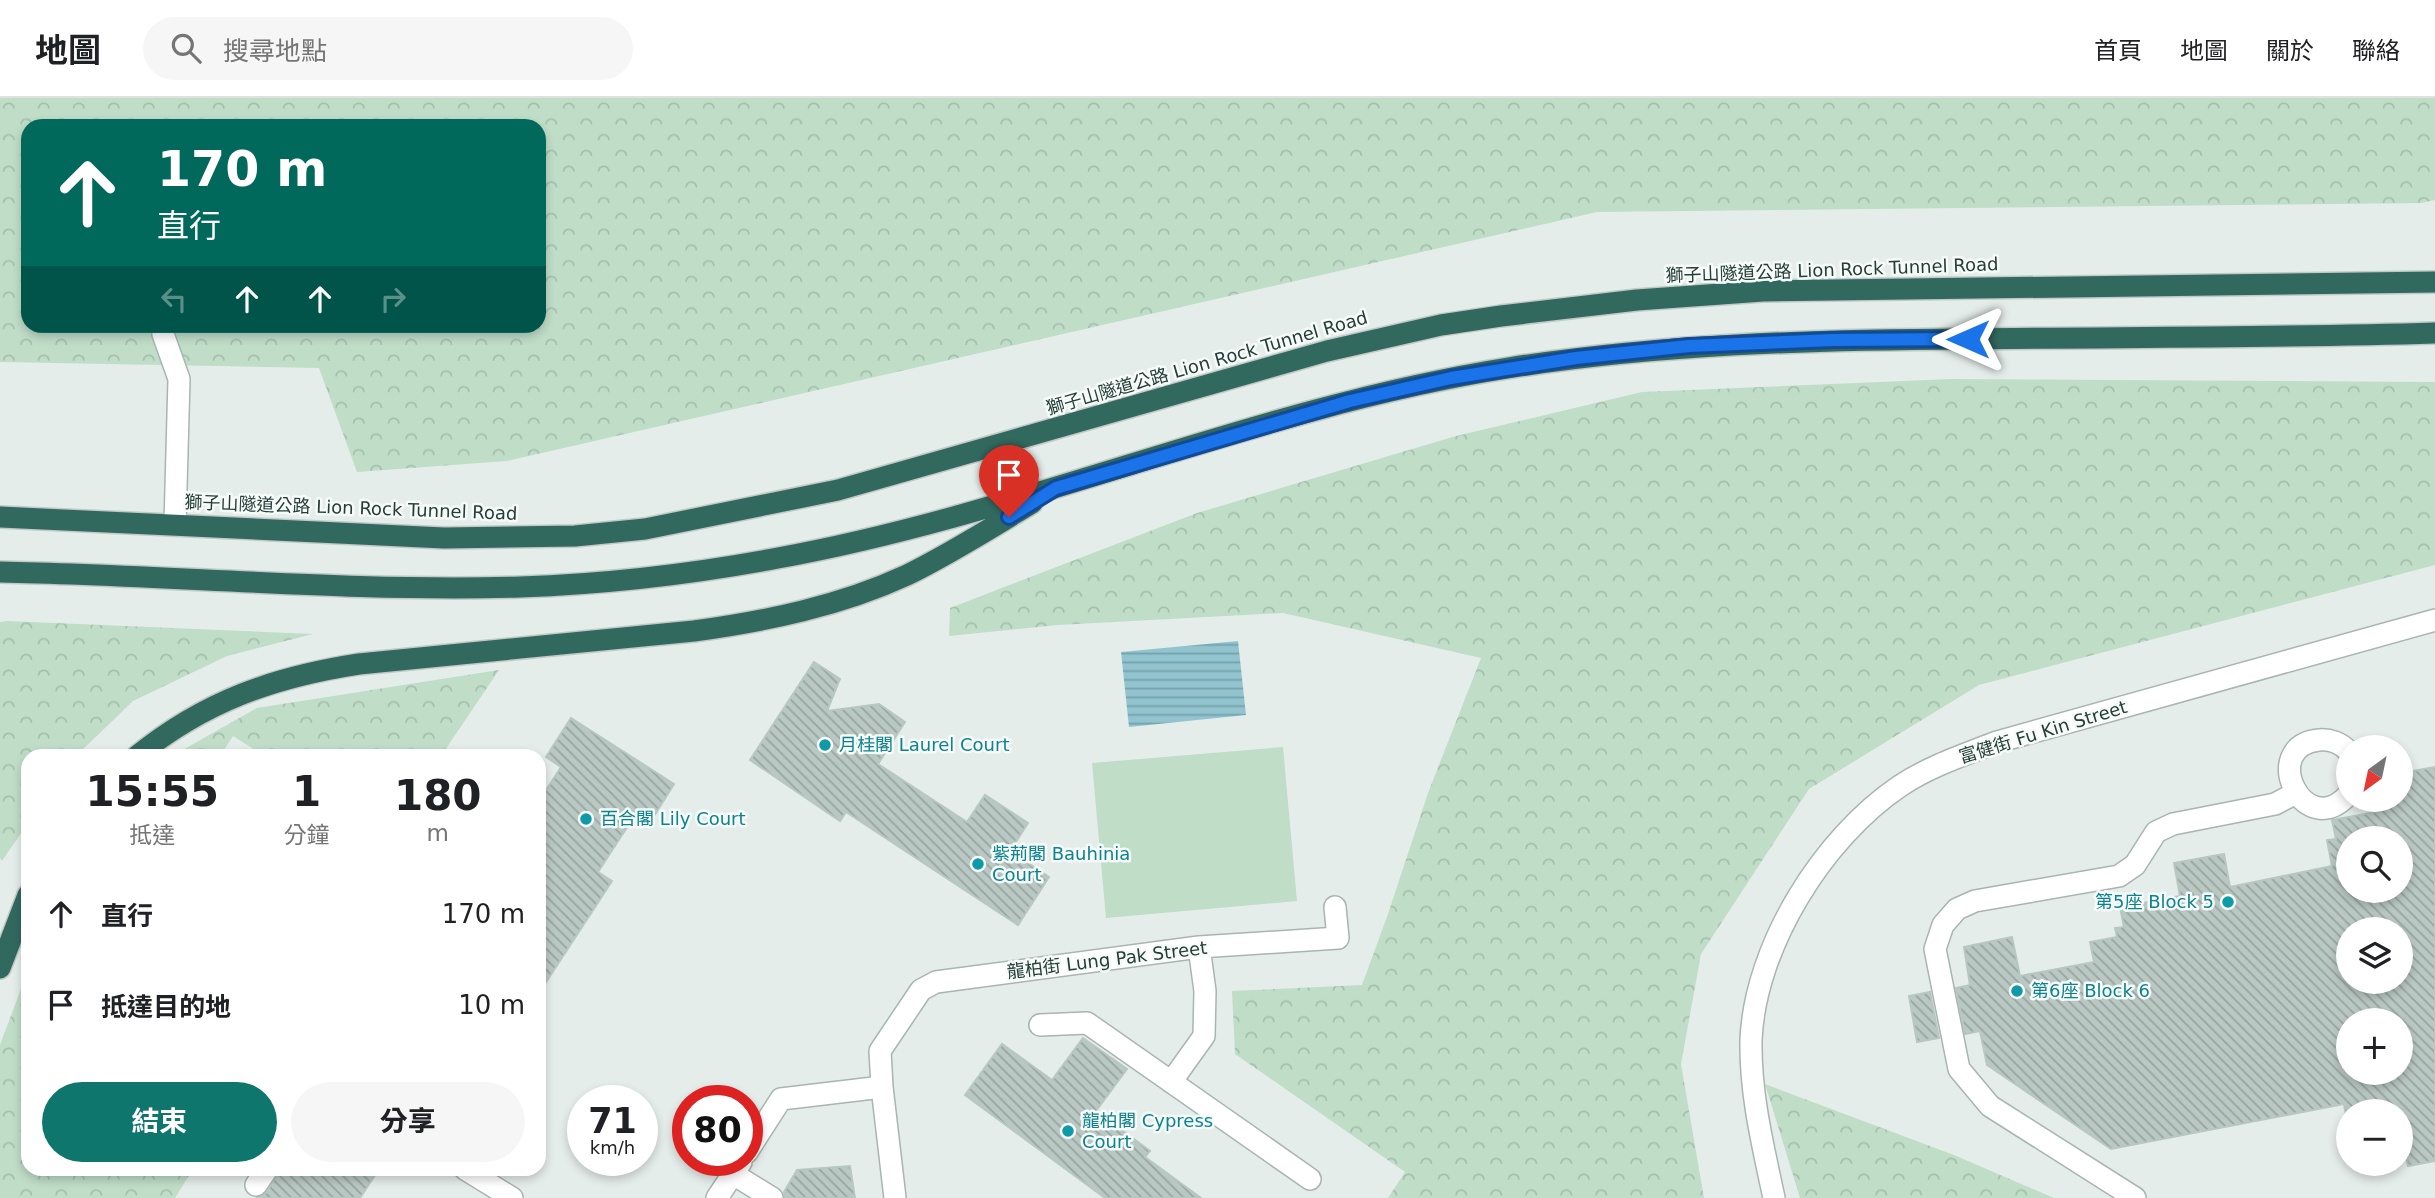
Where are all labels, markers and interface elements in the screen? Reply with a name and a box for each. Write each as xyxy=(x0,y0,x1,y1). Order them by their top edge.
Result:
search box xyxy=(143,17,633,80)
icon: search xyxy=(167,29,205,67)
text: 地圖 xyxy=(35,31,101,70)
text: 搜尋地點 xyxy=(223,36,327,66)
text: 首頁 xyxy=(2094,37,2142,65)
text: 地圖 xyxy=(2180,37,2228,65)
text: 關於 xyxy=(2266,37,2314,65)
text: 聯絡 xyxy=(2352,37,2400,65)
text: 170 m xyxy=(157,141,327,198)
icon: ahead xyxy=(42,147,133,238)
text: 直行 xyxy=(157,207,221,245)
street label: 獅子山隧道公路 Lion Rock Tunnel Road xyxy=(1665,253,1999,286)
icon: left xyxy=(155,280,193,318)
icon: ahead xyxy=(228,280,266,318)
icon: ahead xyxy=(301,280,339,318)
icon: right xyxy=(374,280,412,318)
position arrow xyxy=(1931,302,2005,376)
street label: 獅子山隧道公路 Lion Rock Tunnel Road xyxy=(1044,307,1370,419)
pin xyxy=(979,445,1039,517)
icon: arrive xyxy=(990,456,1028,494)
street label: 獅子山隧道公路 Lion Rock Tunnel Road xyxy=(184,491,518,524)
street label: 富健街 Fu Kin Street xyxy=(1956,696,2130,767)
place label: 月桂閣 Laurel Court xyxy=(839,734,1009,755)
north arrow xyxy=(2336,735,2413,812)
map controls xyxy=(2336,735,2413,1176)
marker: 月桂閣 Laurel Court xyxy=(817,737,833,753)
text: 15:55 xyxy=(85,767,219,816)
text: 1 xyxy=(292,767,321,816)
text: 180 xyxy=(394,771,482,820)
place label: 百合閣 Lily Court xyxy=(600,808,746,829)
marker: 百合閣 Lily Court xyxy=(578,811,594,827)
text: m xyxy=(427,820,449,846)
text: 抵達 xyxy=(129,822,175,848)
text: 分鐘 xyxy=(284,822,330,848)
button: search xyxy=(2336,826,2413,903)
place label: 紫荊閣 Bauhinia Court xyxy=(992,843,1130,885)
marker: 紫荊閣 Bauhinia Court xyxy=(970,856,986,872)
place label: 第5座 Block 5 xyxy=(2095,891,2214,912)
marker: 第5座 Block 5 xyxy=(2220,894,2236,910)
icon: ahead xyxy=(42,895,80,933)
text: 170 m xyxy=(442,899,525,929)
text: 直行 xyxy=(101,901,153,931)
button: layers xyxy=(2336,917,2413,994)
street label: 龍柏街 Lung Pak Street xyxy=(1006,937,1208,982)
place label: 第6座 Block 6 xyxy=(2031,980,2150,1001)
marker: 第6座 Block 6 xyxy=(2009,983,2025,999)
icon: arrive xyxy=(42,986,80,1024)
text: 10 m xyxy=(458,990,525,1020)
text: 抵達目的地 xyxy=(101,992,231,1022)
button: + xyxy=(2336,1008,2413,1085)
button: 結束 xyxy=(42,1082,277,1162)
button: 分享 xyxy=(291,1082,525,1162)
speed limit sign: 80 xyxy=(672,1085,763,1176)
button: − xyxy=(2336,1099,2413,1176)
text: 71 xyxy=(588,1101,637,1141)
place label: 龍柏閣 Cypress Court xyxy=(1082,1110,1213,1152)
marker: 龍柏閣 Cypress Court xyxy=(1060,1123,1076,1139)
text: km/h xyxy=(590,1137,635,1158)

